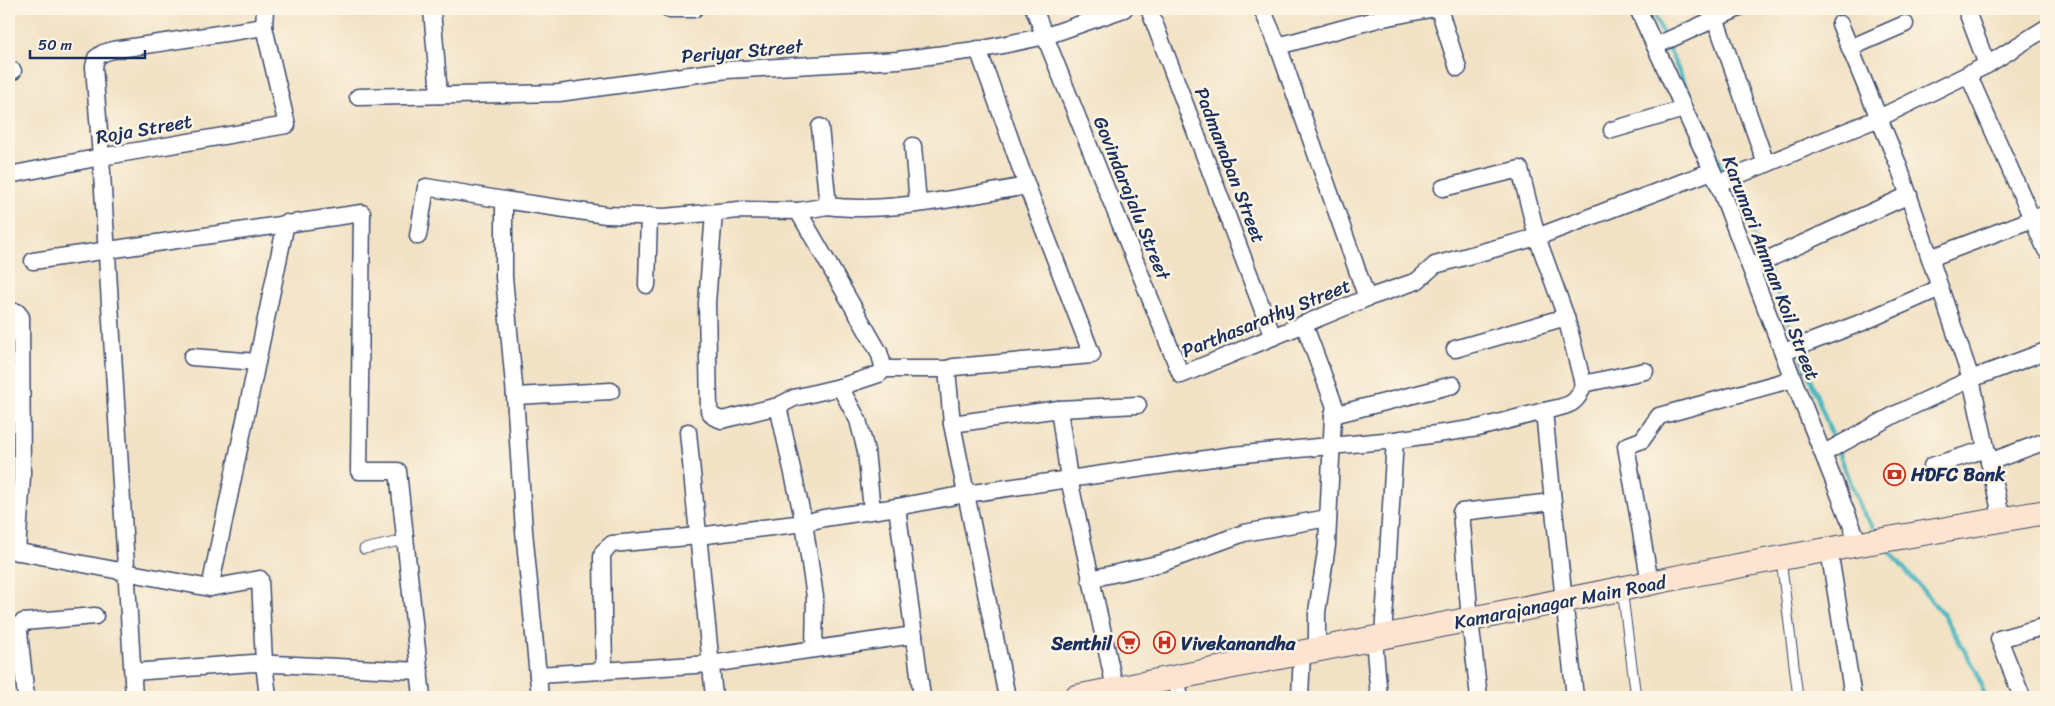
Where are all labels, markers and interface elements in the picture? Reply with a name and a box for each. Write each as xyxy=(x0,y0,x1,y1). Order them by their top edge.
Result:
scale bar xyxy=(30,28,145,60)
street label: Periyar Street xyxy=(680,29,805,73)
text: 50 m xyxy=(38,32,73,58)
street label: Padmanaban Street xyxy=(1185,82,1275,248)
street label: Roja Street xyxy=(93,104,195,154)
street label: Govindarajalu Street xyxy=(1084,111,1180,286)
street label: Karumari Amman Koil Street xyxy=(1713,151,1829,385)
street label: Parthasarathy Street xyxy=(1176,269,1356,367)
place label: HDFC Bank xyxy=(1910,458,2006,491)
bank icon: HDFC Bank xyxy=(1883,462,1907,486)
street label: Kamarajanagar Main Road xyxy=(1451,565,1670,639)
place label: Senthil xyxy=(1050,627,1114,660)
place label: Vivekanandha xyxy=(1181,627,1296,660)
supermarket icon: Senthil xyxy=(1116,631,1140,655)
hospital icon: Vivekanandha xyxy=(1153,631,1177,655)

